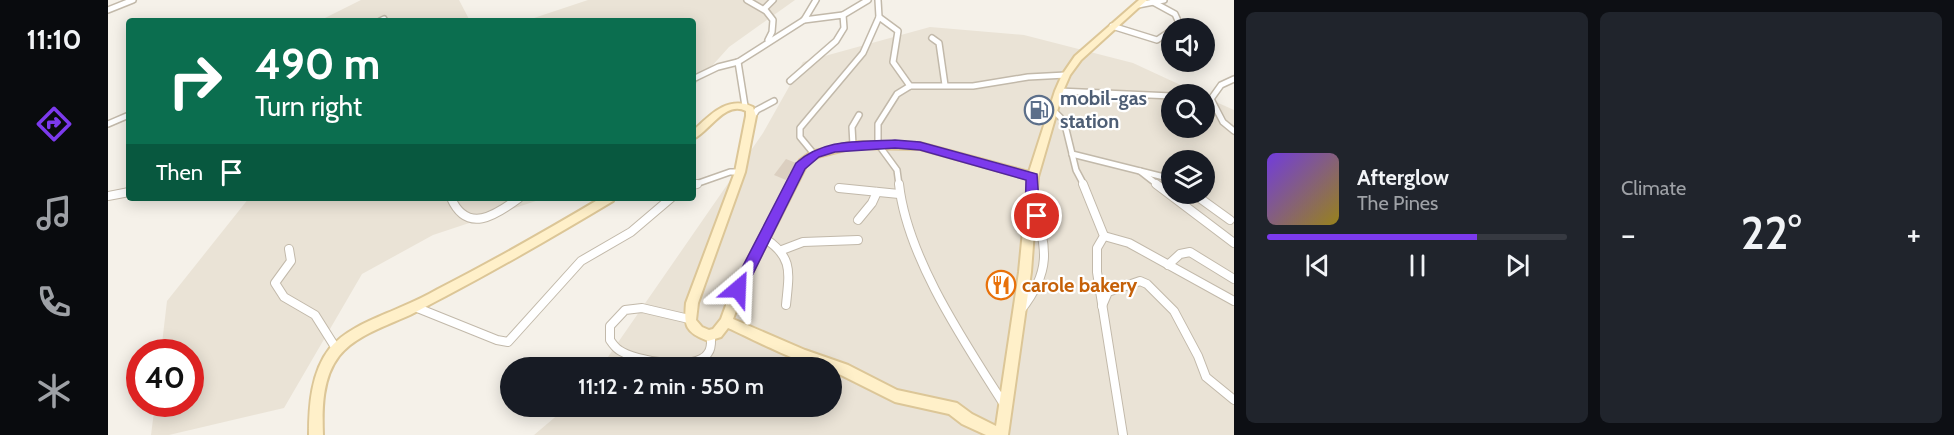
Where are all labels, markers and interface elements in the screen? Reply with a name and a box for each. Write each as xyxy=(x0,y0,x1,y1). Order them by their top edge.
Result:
map controls xyxy=(1161,18,1215,204)
button: sound xyxy=(1161,18,1215,72)
text: 11:10 xyxy=(27,23,81,56)
text: 490 m xyxy=(255,38,380,90)
icon: right xyxy=(156,42,234,120)
button: search xyxy=(1161,84,1215,138)
place label: mobil-gas station xyxy=(1060,86,1147,133)
text: Turn right xyxy=(255,90,362,123)
fuel station icon: mobil-gas station xyxy=(1023,94,1055,126)
icon: directions xyxy=(33,103,75,145)
button: layers xyxy=(1161,150,1215,204)
icon: arrive xyxy=(215,156,248,189)
text: Then xyxy=(156,159,203,186)
text: Afterglow xyxy=(1357,164,1449,191)
text: Climate xyxy=(1621,176,1686,200)
pin xyxy=(1011,190,1062,241)
text: The Pines xyxy=(1357,191,1438,215)
icon: music xyxy=(33,192,75,234)
icon: arrive xyxy=(1020,199,1053,232)
text: 22° xyxy=(1741,206,1801,260)
text: − xyxy=(1621,214,1636,254)
text: + xyxy=(1906,214,1921,254)
icon: previous xyxy=(1301,249,1334,282)
icon: pause xyxy=(1401,249,1434,282)
icon: next xyxy=(1501,249,1534,282)
position arrow xyxy=(706,257,770,321)
restaurant icon: carole bakery xyxy=(985,269,1017,301)
place label: carole bakery xyxy=(1022,273,1137,297)
icon: phone xyxy=(33,281,75,323)
speed limit sign: 40 xyxy=(126,339,204,417)
icon: climate xyxy=(33,370,75,412)
text: 11:12 · 2 min · 550 m xyxy=(578,373,764,400)

